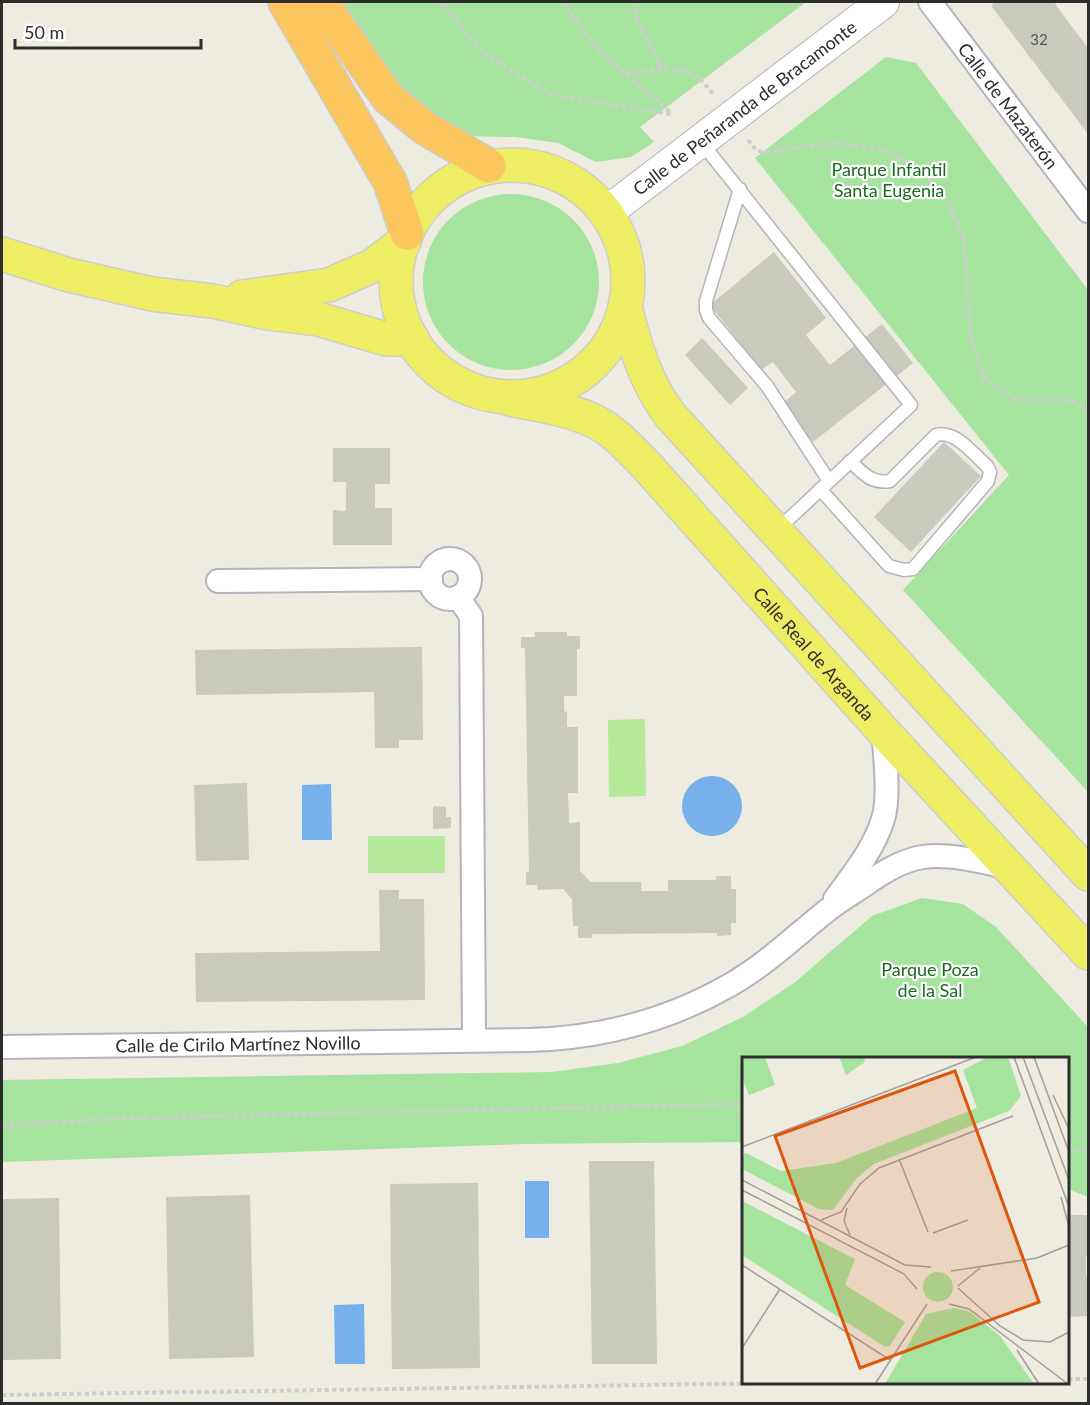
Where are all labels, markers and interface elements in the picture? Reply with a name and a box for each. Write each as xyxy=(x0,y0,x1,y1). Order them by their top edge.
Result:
scale bar xyxy=(15,12,201,50)
street label: Calle de Peñaranda de Bracamonte xyxy=(628,15,861,200)
text: 50 m xyxy=(24,21,64,43)
house number: 32 xyxy=(1030,30,1048,48)
street label: Calle de Mazaterón xyxy=(954,38,1063,173)
park label: Parque Infantil Santa Eugenia xyxy=(831,158,947,201)
street label: Calle Real de Arganda xyxy=(749,582,879,725)
park label: Parque Poza de la Sal xyxy=(881,958,979,1001)
street label: Calle de Cirilo Martínez Novillo xyxy=(115,1031,361,1056)
inset map xyxy=(742,1057,1069,1384)

